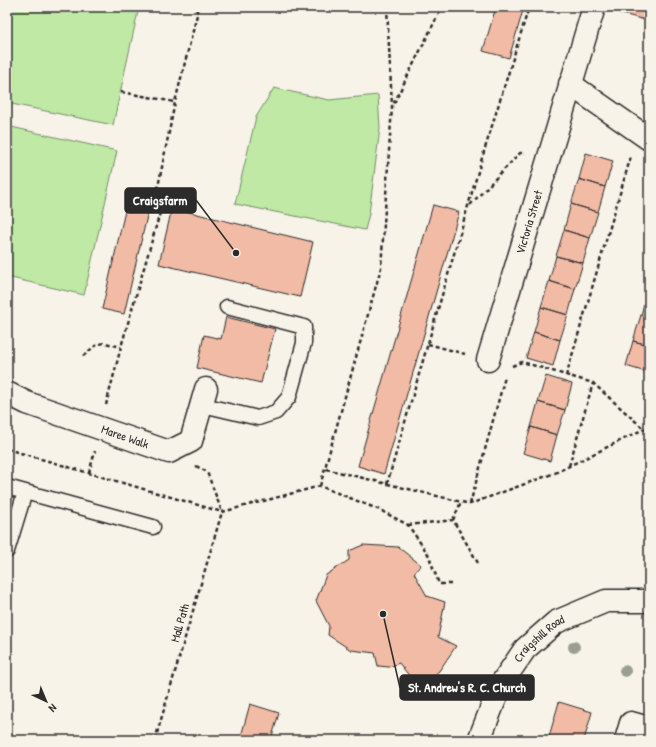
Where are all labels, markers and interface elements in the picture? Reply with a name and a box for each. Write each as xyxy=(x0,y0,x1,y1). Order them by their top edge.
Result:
street label: Victoria Street xyxy=(511,187,547,256)
callout: Craigsfarm xyxy=(125,188,196,213)
text: Craigsfarm xyxy=(133,191,187,210)
street label: Maree Walk xyxy=(99,420,151,452)
street label: Mall Path xyxy=(166,602,193,644)
street label: Craigshill Road xyxy=(509,610,567,666)
callout: St. Andrew's R. C. Church xyxy=(400,675,534,700)
text: St. Andrew's R. C. Church xyxy=(408,678,526,696)
north arrow xyxy=(26,681,66,721)
text: N xyxy=(46,701,60,715)

